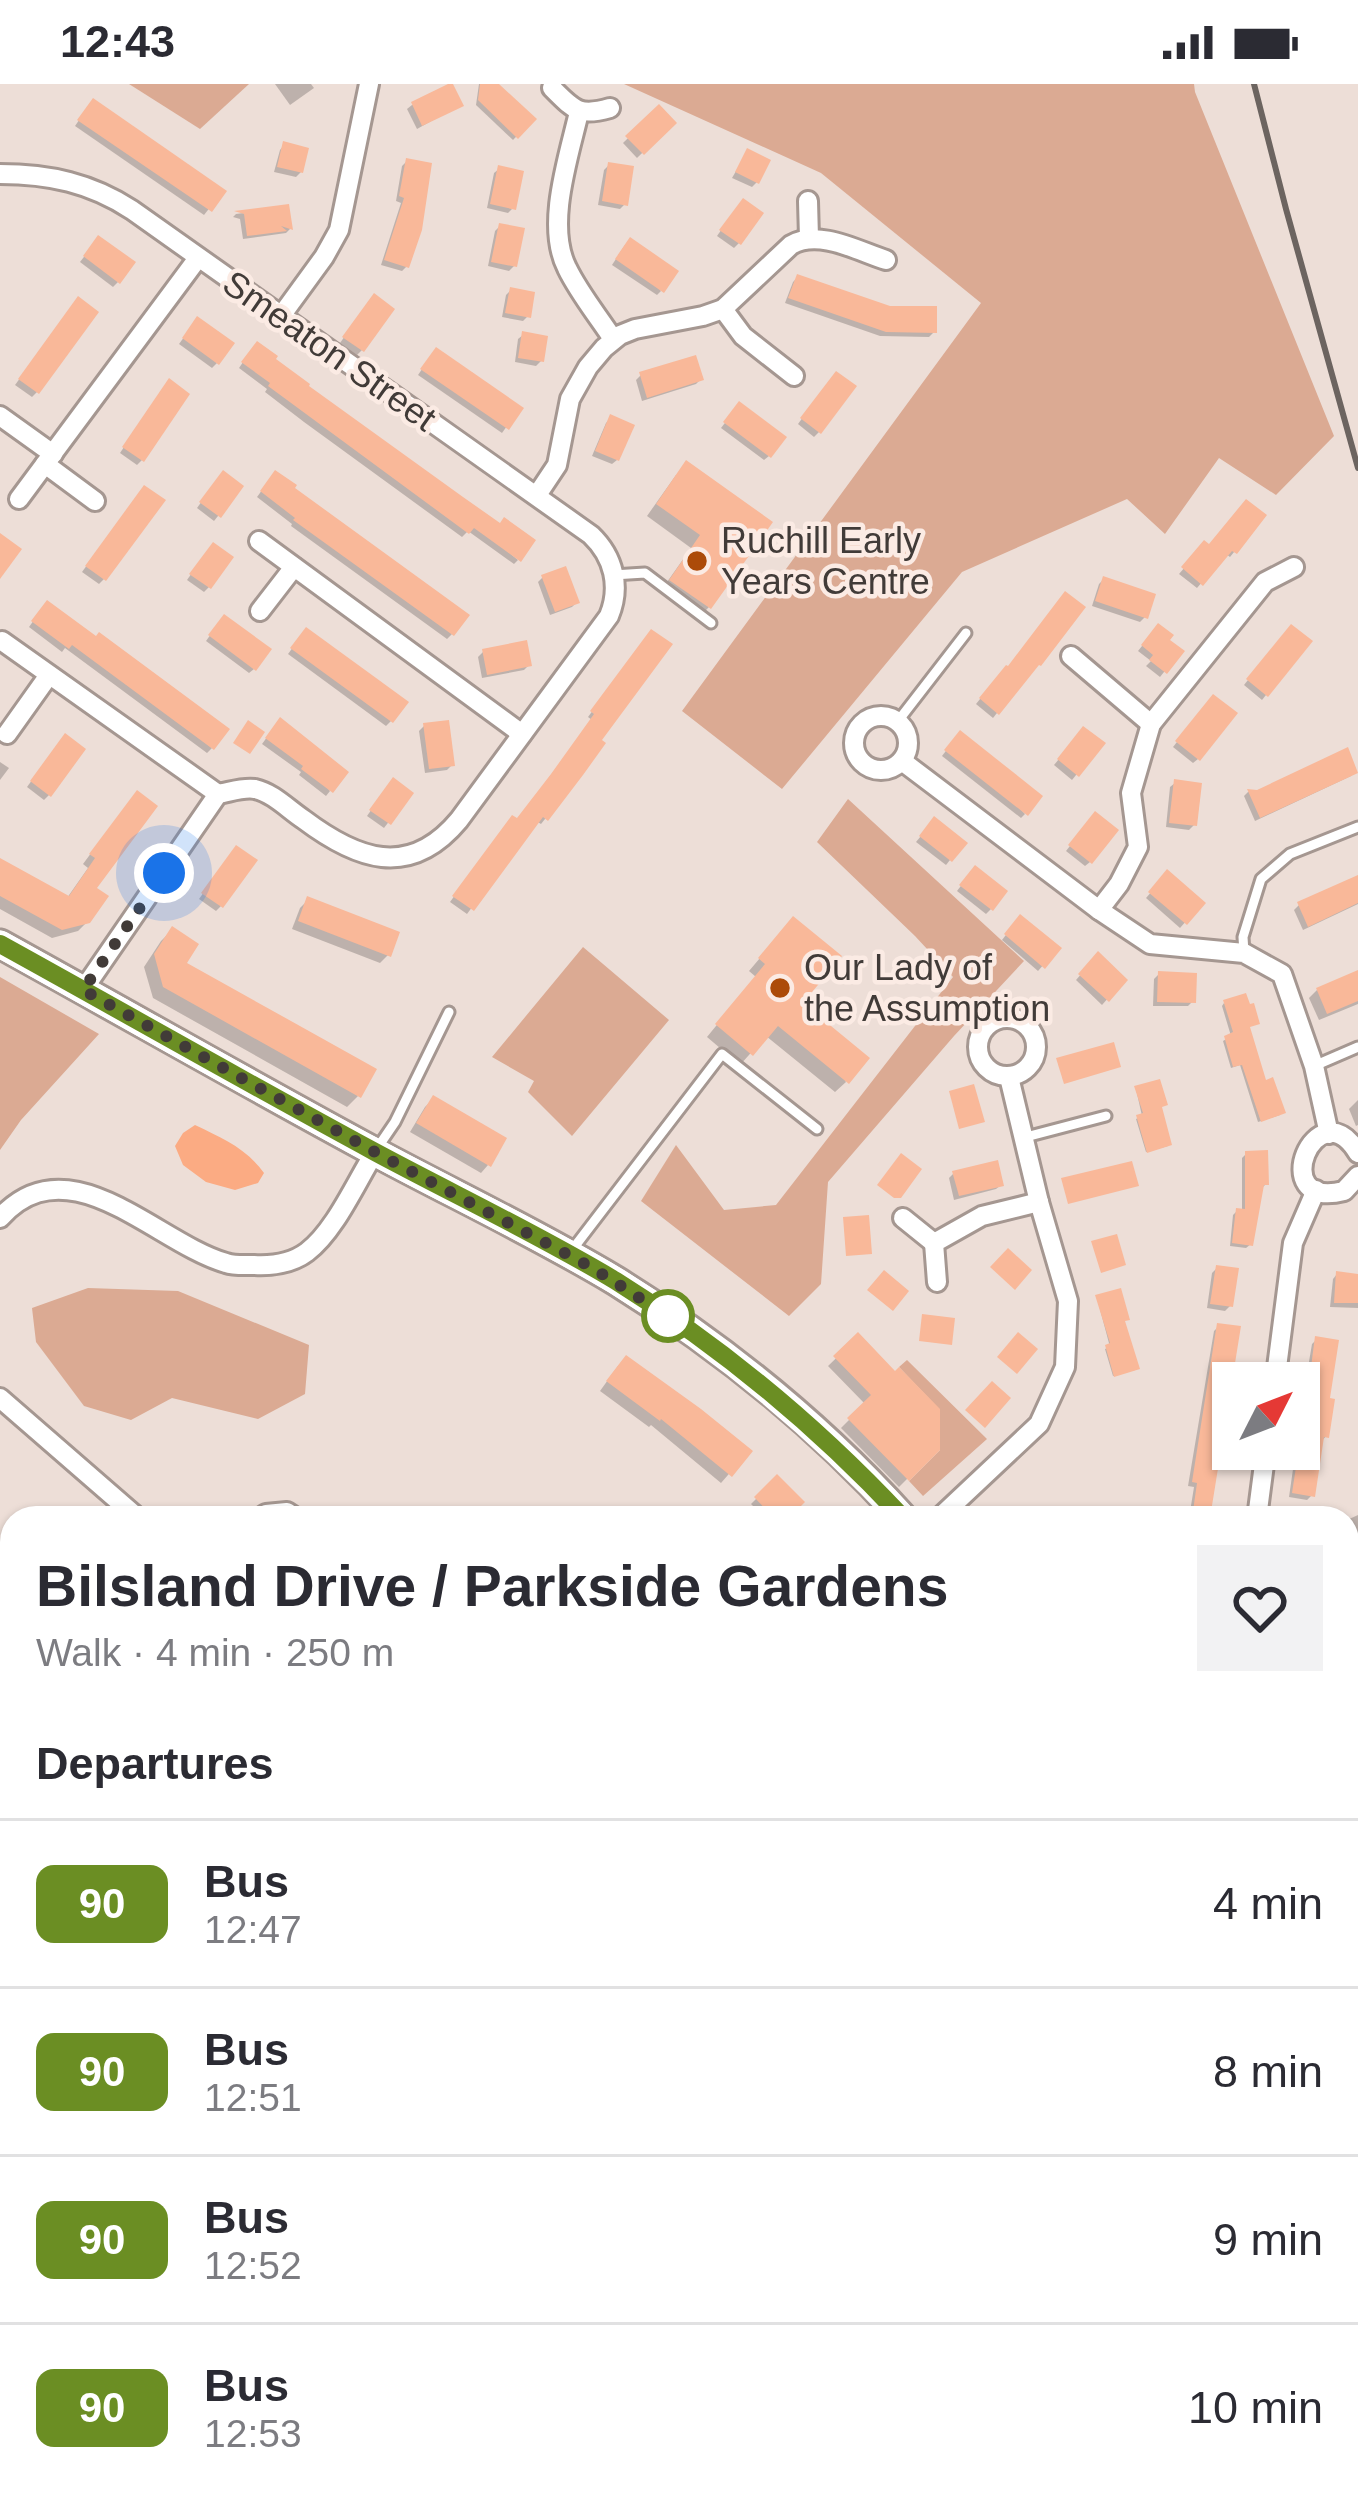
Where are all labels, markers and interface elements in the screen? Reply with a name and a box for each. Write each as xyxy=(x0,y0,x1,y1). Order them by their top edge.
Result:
text: 12:43 xyxy=(60,16,175,67)
street label: Smeaton Street xyxy=(216,262,444,439)
place label: Ruchill Early Years Centre xyxy=(721,520,930,602)
marker: Ruchill Early Years Centre xyxy=(684,548,710,574)
your location xyxy=(134,843,194,903)
place label: Our Lady of the Assumption xyxy=(804,947,1050,1029)
marker: Our Lady of the Assumption xyxy=(767,975,793,1001)
unlabelled marker xyxy=(643,1291,693,1341)
north arrow xyxy=(1212,1362,1320,1470)
map controls xyxy=(1212,1362,1320,1470)
button: heart xyxy=(1197,1545,1323,1671)
text: Bilsland Drive / Parkside Gardens xyxy=(36,1554,948,1618)
text: Walk · 4 min · 250 m xyxy=(36,1631,394,1674)
text: Departures xyxy=(36,1738,274,1789)
text: Bus xyxy=(204,1856,289,1907)
text: 4 min xyxy=(1213,1878,1323,1929)
text: 90 xyxy=(79,1880,125,1927)
text: 12:47 xyxy=(204,1908,302,1951)
text: Bus xyxy=(204,2024,289,2075)
text: 8 min xyxy=(1213,2046,1323,2097)
text: 90 xyxy=(79,2048,125,2095)
text: 12:51 xyxy=(204,2076,302,2119)
text: Bus xyxy=(204,2192,289,2243)
text: 9 min xyxy=(1213,2214,1323,2265)
text: 90 xyxy=(79,2216,125,2263)
text: 12:52 xyxy=(204,2244,302,2287)
text: Bus xyxy=(204,2360,289,2411)
text: 10 min xyxy=(1188,2382,1323,2433)
text: 90 xyxy=(79,2384,125,2431)
text: 12:53 xyxy=(204,2412,302,2455)

